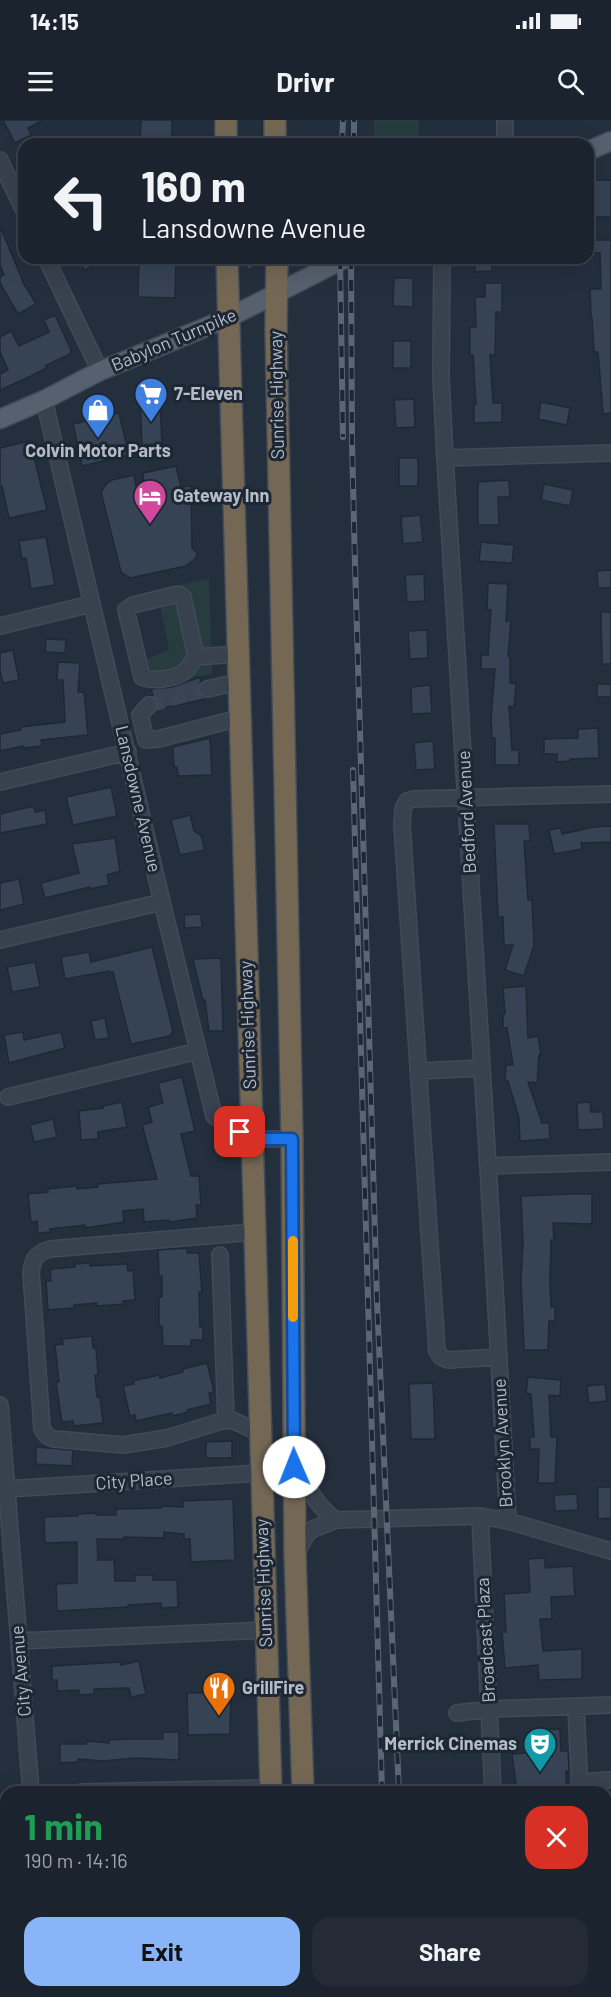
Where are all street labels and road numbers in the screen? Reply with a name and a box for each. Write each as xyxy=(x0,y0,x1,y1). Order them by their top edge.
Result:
street label: Babylon Turnpike xyxy=(108,303,239,375)
street label: Sunrise Highway xyxy=(264,331,288,459)
street label: Lansdowne Avenue xyxy=(111,723,167,874)
street label: Bedford Avenue xyxy=(452,750,480,874)
street label: Sunrise Highway xyxy=(234,960,260,1090)
street label: Brooklyn Avenue xyxy=(488,1378,516,1508)
street label: City Place xyxy=(95,1466,173,1494)
street label: Sunrise Highway xyxy=(250,1518,276,1648)
street label: Broadcast Plaza xyxy=(471,1577,499,1703)
street label: City Avenue xyxy=(5,1625,35,1717)

